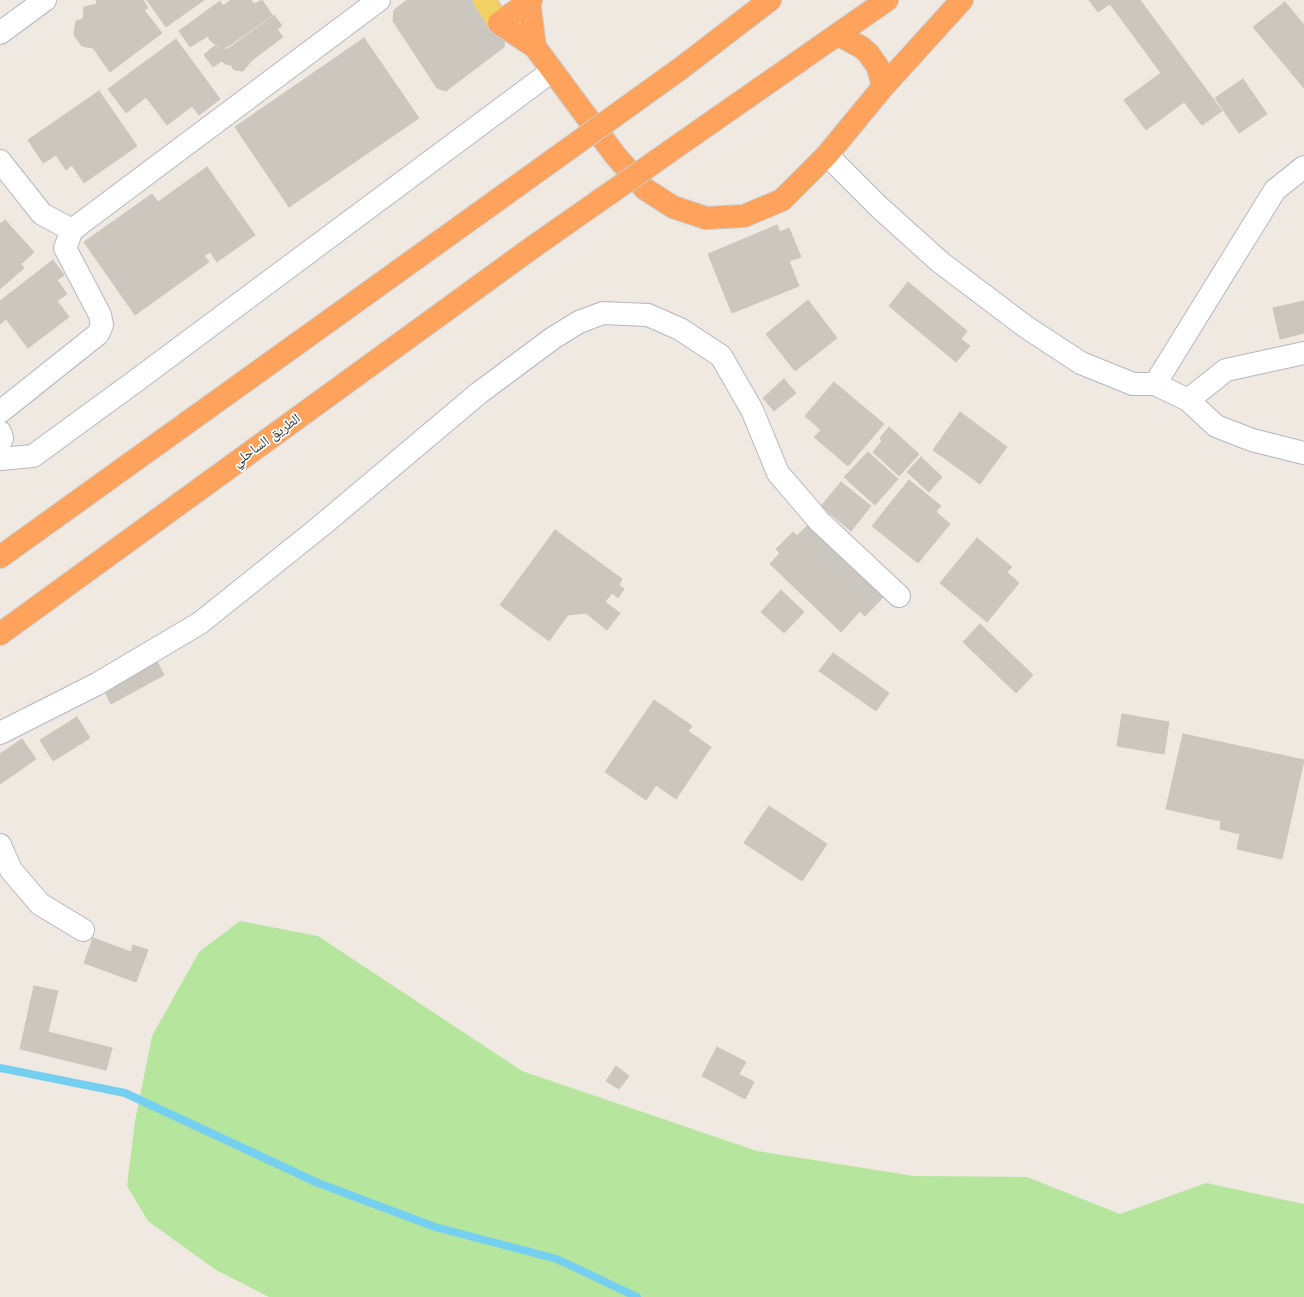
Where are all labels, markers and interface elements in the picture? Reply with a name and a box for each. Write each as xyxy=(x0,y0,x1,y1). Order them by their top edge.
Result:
street label: الطريق الساحلي xyxy=(230,411,304,471)

